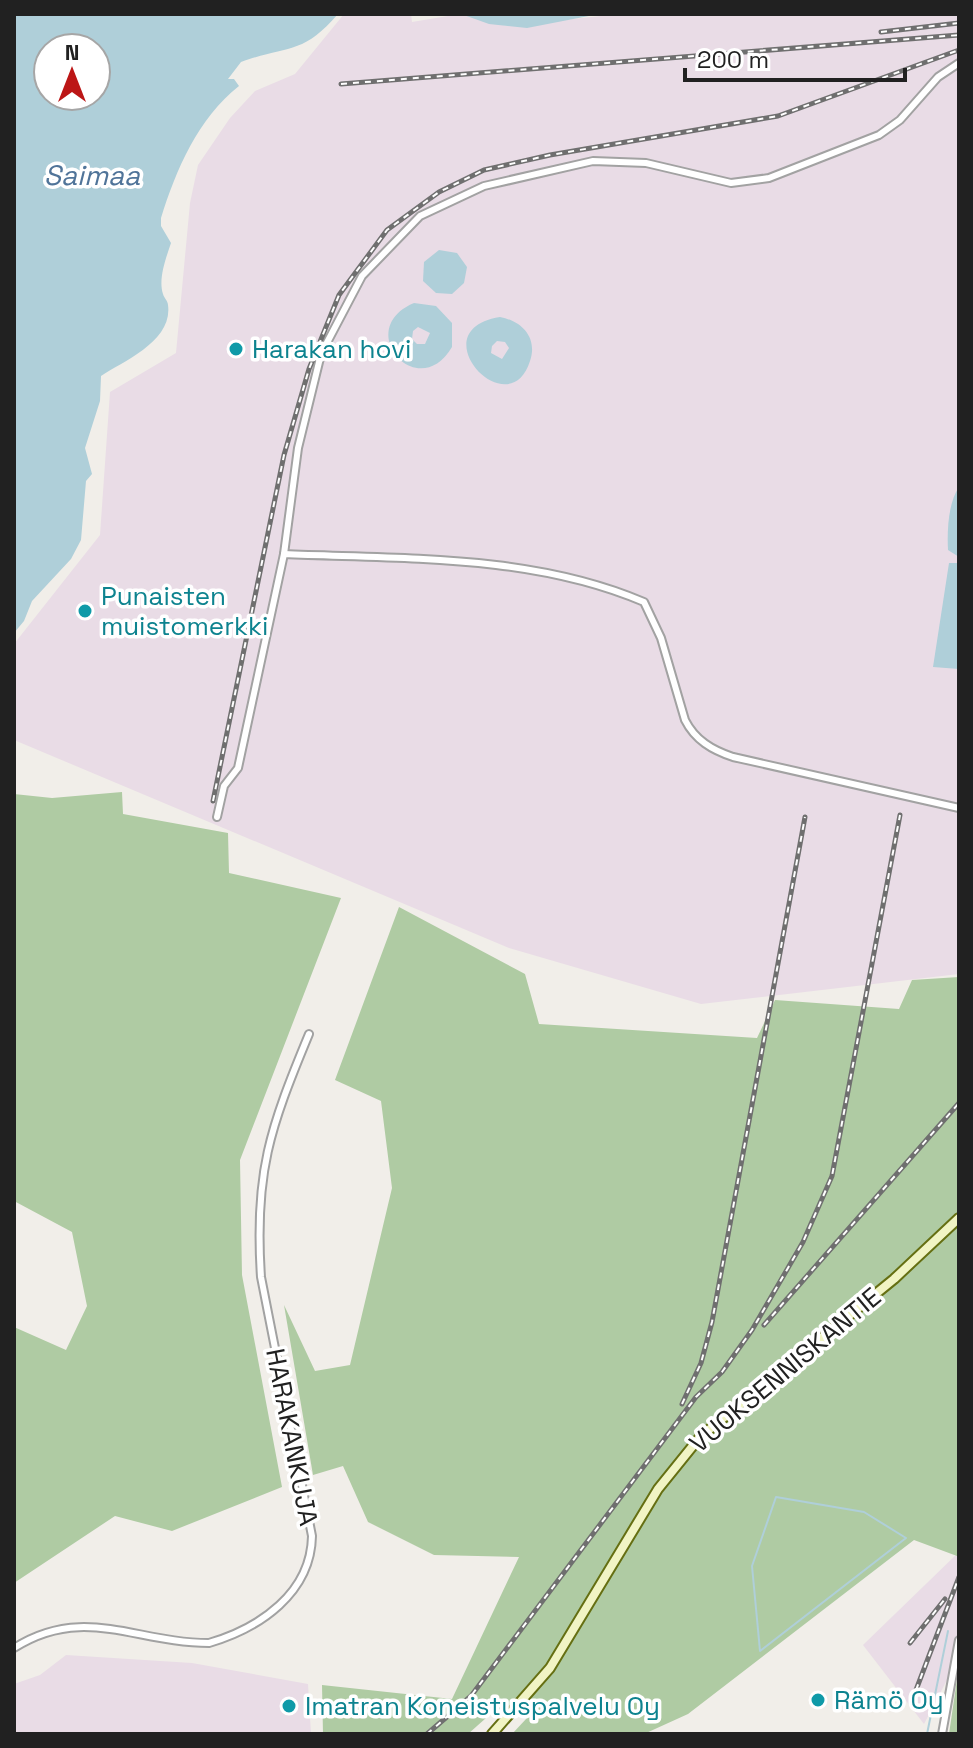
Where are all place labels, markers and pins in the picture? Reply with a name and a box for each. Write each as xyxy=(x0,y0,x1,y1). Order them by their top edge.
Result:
place label: Harakan hovi xyxy=(252,332,411,366)
marker: Harakan hovi xyxy=(227,340,245,358)
place label: Punaisten muistomerkki xyxy=(101,579,268,643)
marker: Punaisten muistomerkki xyxy=(76,602,94,620)
place label: Rämö Oy xyxy=(834,1683,944,1717)
place label: Imatran Koneistuspalvelu Oy xyxy=(305,1689,660,1723)
marker: Rämö Oy xyxy=(809,1691,827,1709)
marker: Imatran Koneistuspalvelu Oy xyxy=(280,1697,298,1715)

